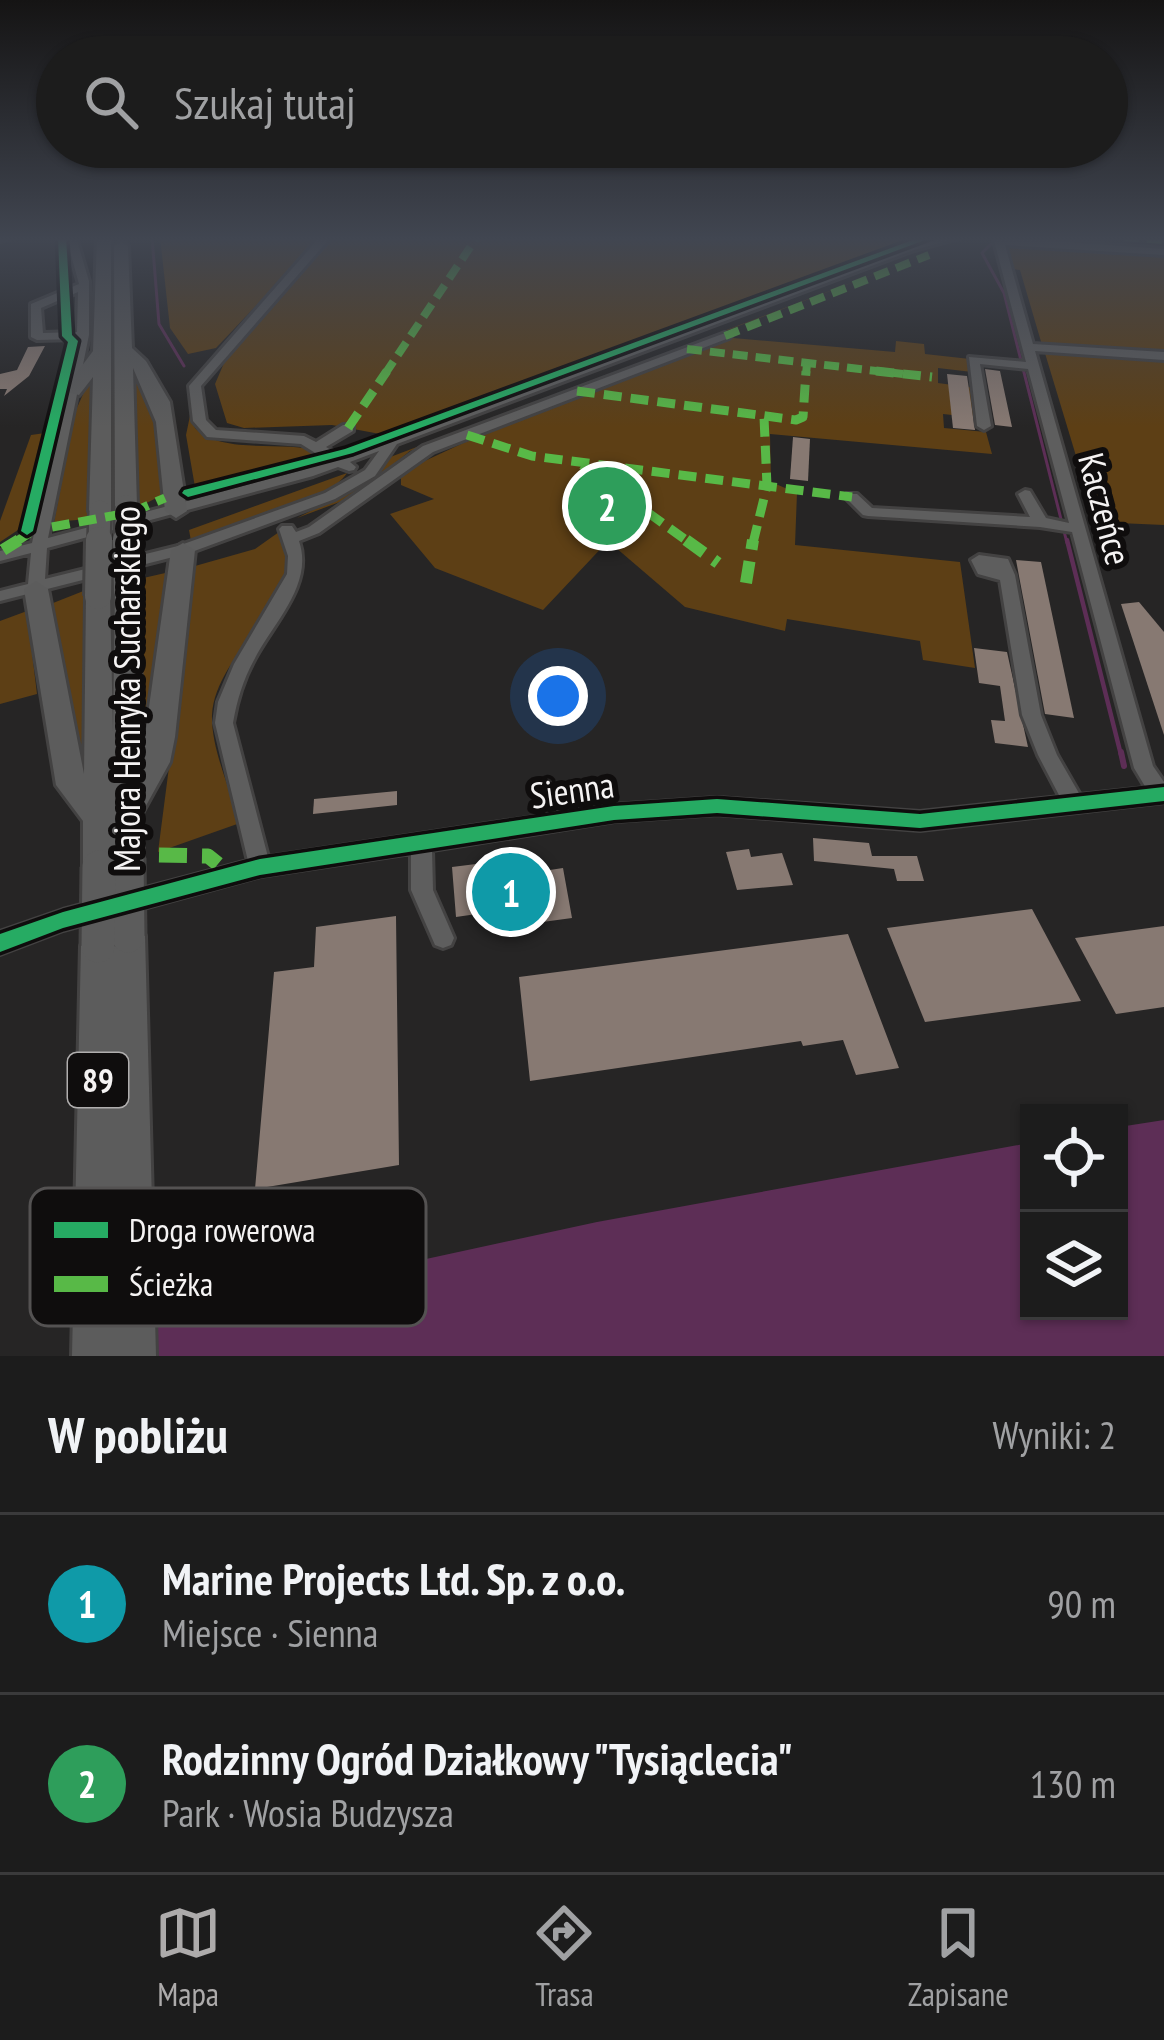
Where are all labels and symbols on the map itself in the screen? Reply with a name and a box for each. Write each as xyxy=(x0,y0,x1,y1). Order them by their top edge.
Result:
street label: Kaczeńce xyxy=(1068,448,1143,570)
pin: 2 xyxy=(568,461,646,551)
street label: Majora Henryka Sucharskiego xyxy=(103,506,150,872)
your location xyxy=(528,666,588,726)
street label: Sienna xyxy=(527,760,617,819)
pin: 1 xyxy=(472,847,550,937)
road number: 89 xyxy=(68,1053,128,1107)
legend xyxy=(30,1188,426,1326)
text: Droga rowerowa xyxy=(129,1208,316,1251)
text: Ścieżka xyxy=(129,1262,213,1305)

